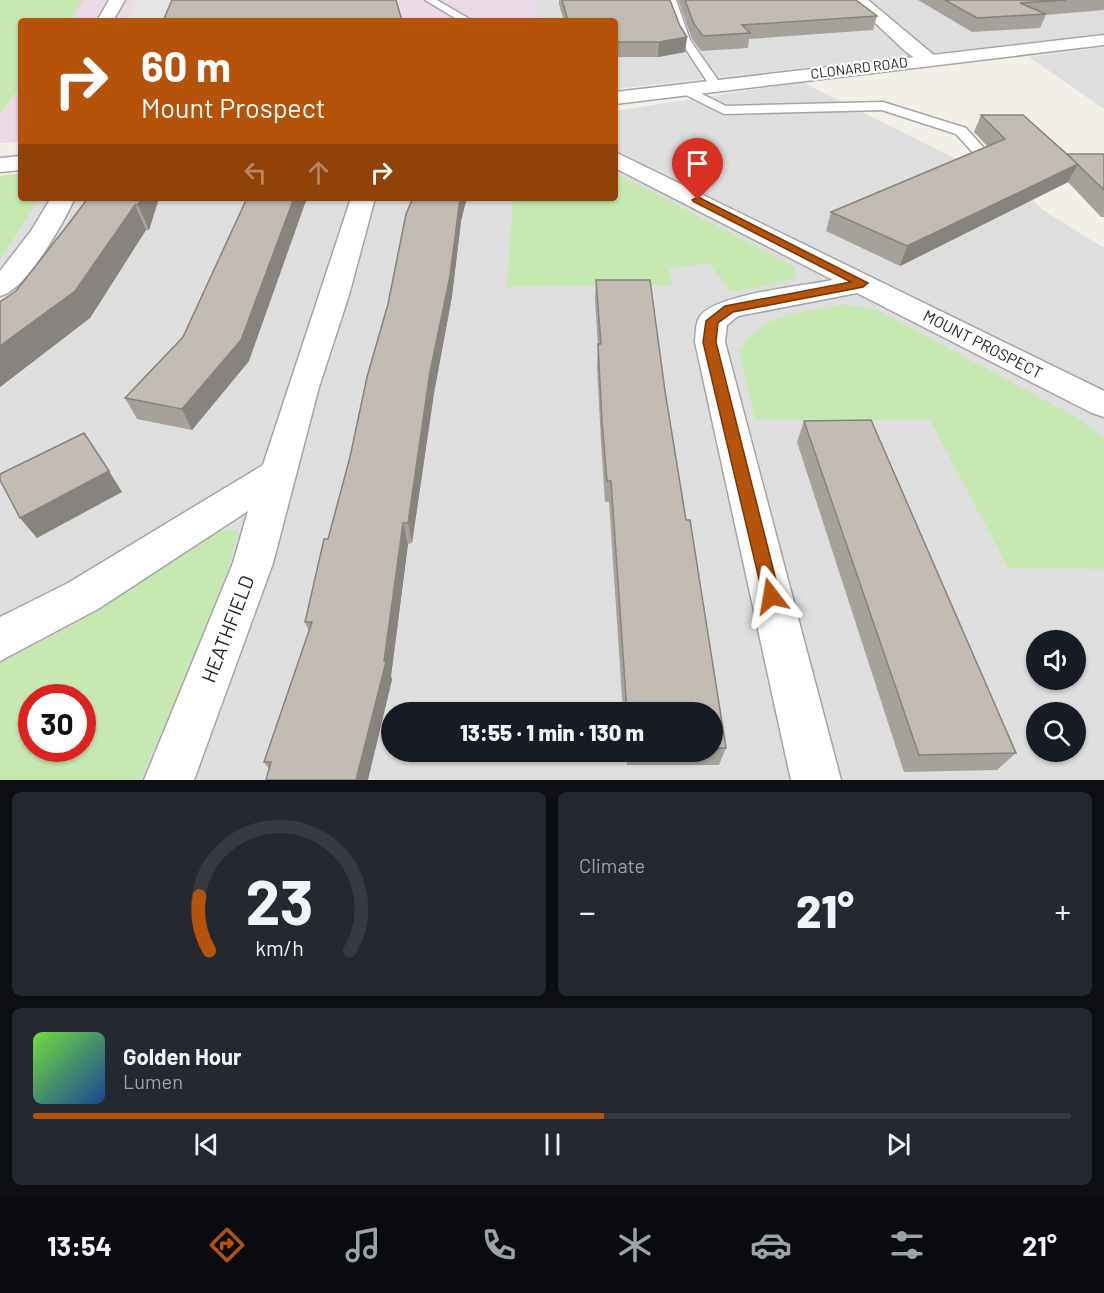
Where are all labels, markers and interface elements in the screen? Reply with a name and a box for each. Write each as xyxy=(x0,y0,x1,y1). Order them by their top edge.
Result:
text: 60 m xyxy=(141,40,231,90)
icon: right xyxy=(42,42,120,120)
street label: CLONARD ROAD xyxy=(810,53,908,82)
text: Mount Prospect xyxy=(141,91,326,123)
pin xyxy=(672,138,723,200)
icon: arrive xyxy=(681,147,714,180)
icon: left xyxy=(239,156,272,189)
icon: ahead xyxy=(302,156,335,189)
icon: right xyxy=(365,156,398,189)
street label: MOUNT PROSPECT xyxy=(920,305,1046,382)
position arrow xyxy=(739,564,803,628)
street label: HEATHFIELD xyxy=(196,572,258,686)
map controls xyxy=(1026,630,1086,762)
button: sound xyxy=(1026,630,1086,690)
speed limit sign: 30 xyxy=(18,684,96,762)
button: search xyxy=(1026,702,1086,762)
text: 13:55 · 1 min · 130 m xyxy=(460,719,644,745)
text: Climate xyxy=(579,853,645,877)
text: 23 xyxy=(245,863,313,937)
text: 21° xyxy=(796,883,854,937)
text: − xyxy=(579,891,596,931)
text: + xyxy=(1054,891,1071,931)
text: km/h xyxy=(255,935,303,960)
text: Golden Hour xyxy=(123,1043,241,1069)
text: Lumen xyxy=(123,1069,183,1093)
icon: previous xyxy=(190,1128,223,1161)
icon: pause xyxy=(536,1128,569,1161)
icon: next xyxy=(882,1128,915,1161)
icon: directions xyxy=(206,1224,248,1266)
icon: music xyxy=(342,1224,384,1266)
icon: phone xyxy=(478,1224,520,1266)
icon: climate xyxy=(614,1224,656,1266)
icon: car xyxy=(750,1224,792,1266)
icon: filters xyxy=(886,1224,928,1266)
text: 13:54 xyxy=(47,1229,112,1261)
text: 21° xyxy=(1022,1229,1057,1261)

